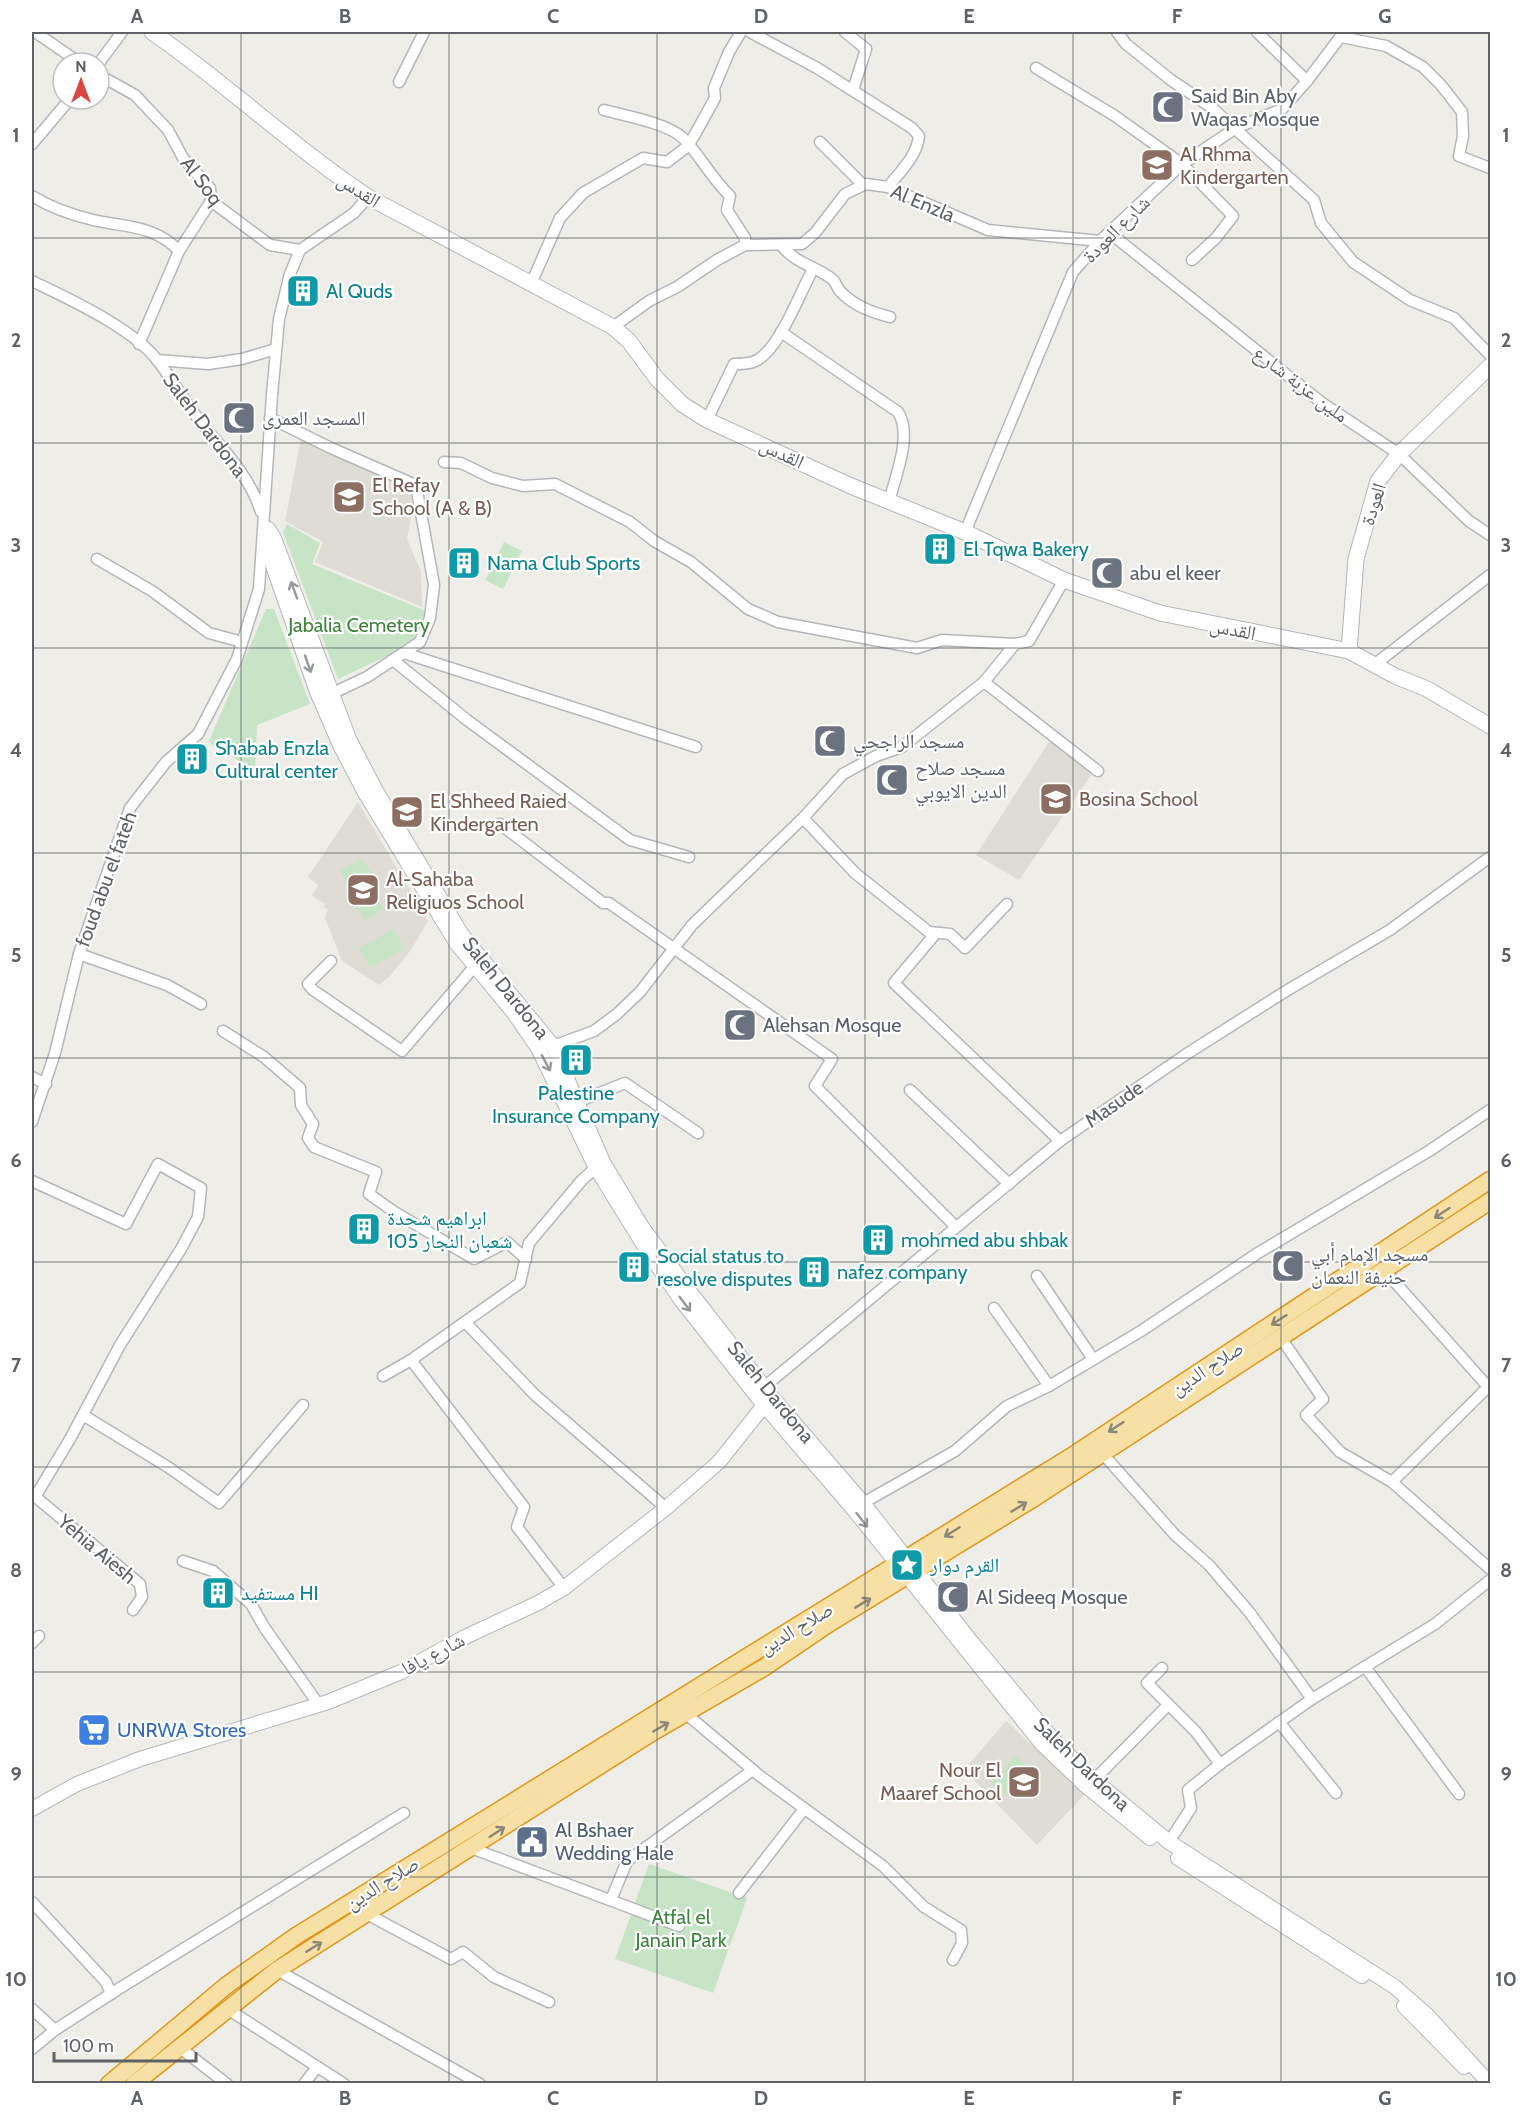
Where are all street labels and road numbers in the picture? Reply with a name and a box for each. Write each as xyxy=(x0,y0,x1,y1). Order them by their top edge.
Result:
street label: Al Soq xyxy=(176,152,228,210)
street label: القدس xyxy=(333,167,385,213)
street label: Al Enzla xyxy=(887,179,959,227)
street label: شارع العودة xyxy=(1077,190,1155,268)
street label: ملين عزبة شارع xyxy=(1248,341,1353,428)
street label: Saleh Dardona xyxy=(158,368,252,482)
street label: القدس xyxy=(756,432,808,474)
street label: العودة xyxy=(1355,480,1391,528)
street label: القدس xyxy=(1208,613,1258,645)
street label: foud abu el fateh xyxy=(70,808,142,950)
street label: Saleh Dardona xyxy=(458,932,555,1044)
street label: Masude xyxy=(1080,1075,1148,1133)
street label: Saleh Dardona xyxy=(723,1336,820,1448)
street label: صلاح الدين xyxy=(1166,1336,1249,1401)
street label: Yehia Aiesh xyxy=(52,1509,141,1589)
street label: صلاح الدين xyxy=(755,1597,838,1660)
street label: شارع يافا xyxy=(397,1627,469,1681)
street label: Saleh Dardona xyxy=(1029,1712,1135,1816)
street label: صلاح الدين xyxy=(341,1851,424,1916)

